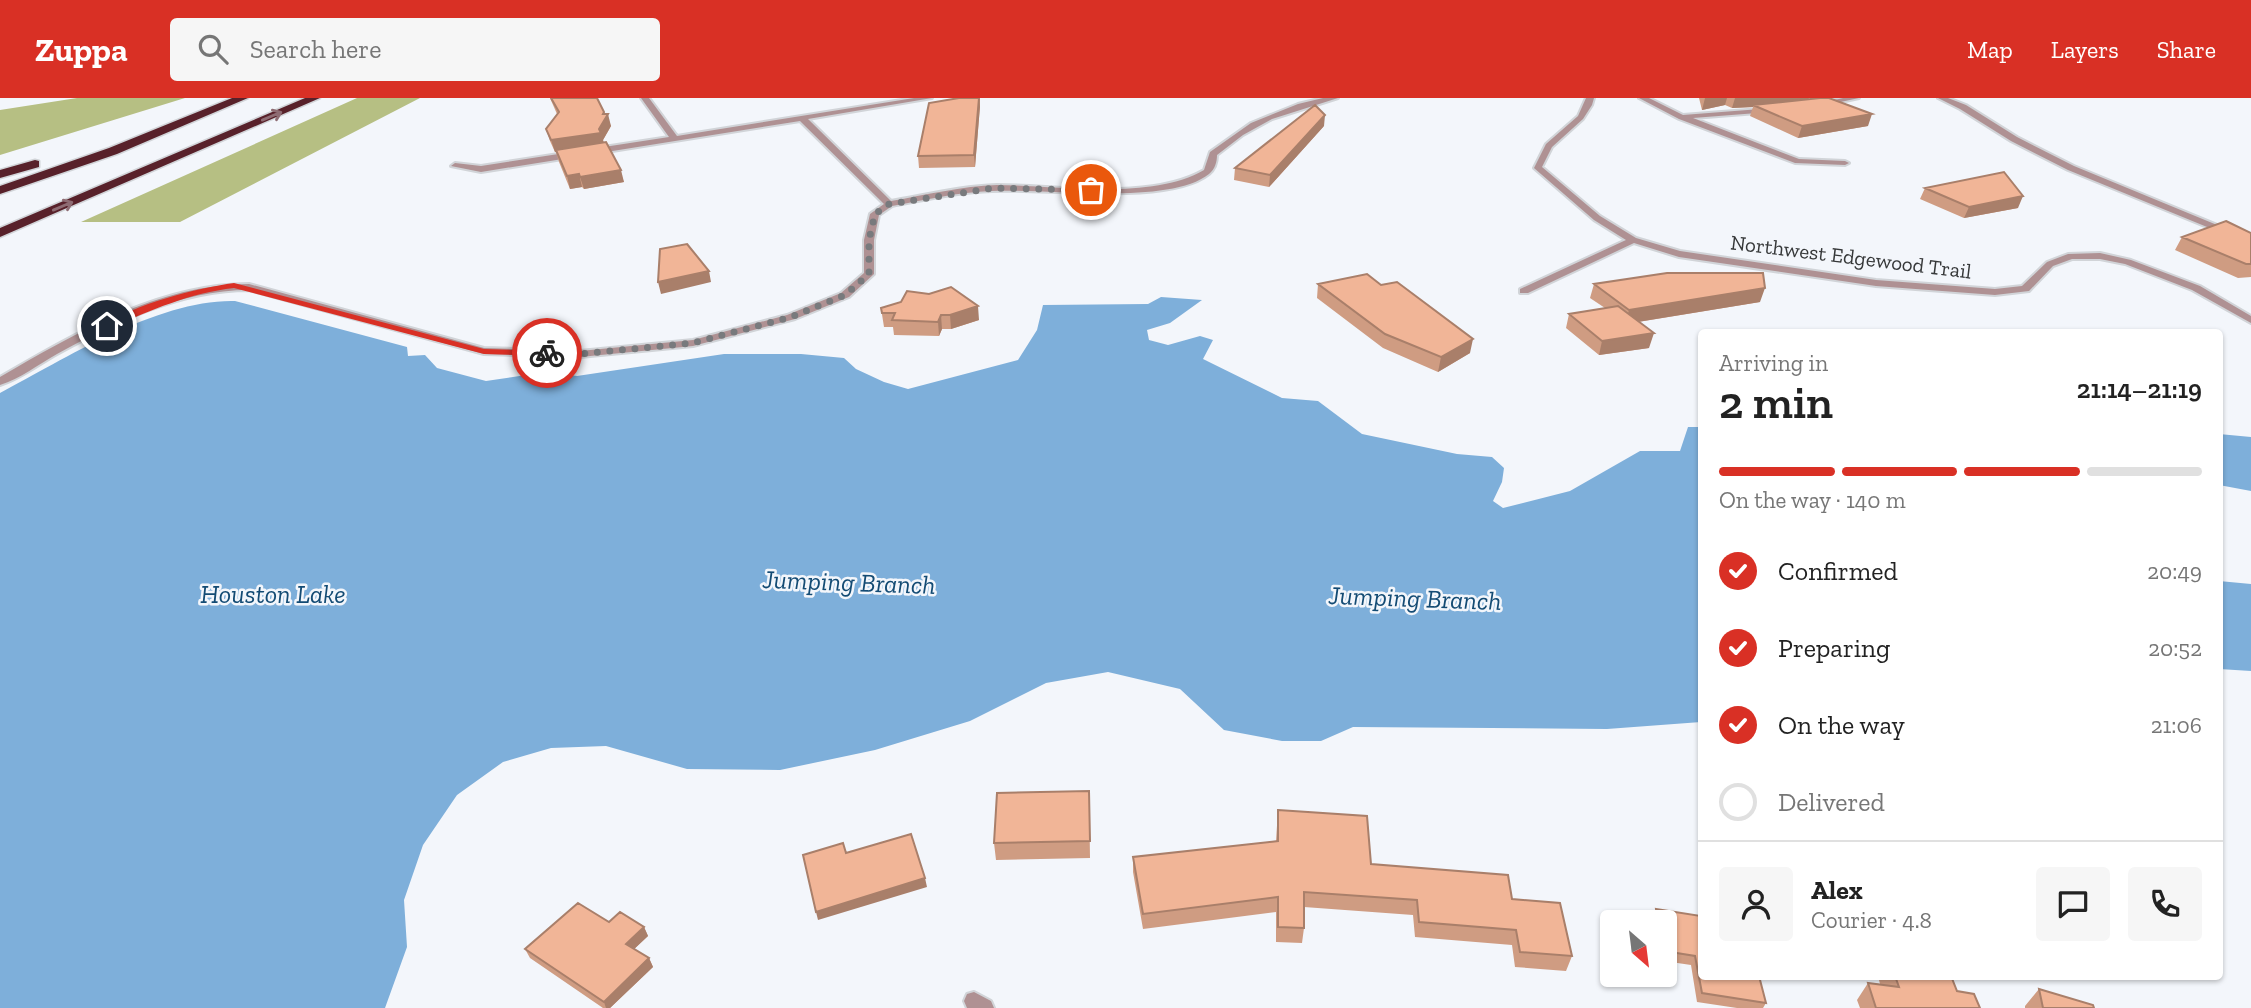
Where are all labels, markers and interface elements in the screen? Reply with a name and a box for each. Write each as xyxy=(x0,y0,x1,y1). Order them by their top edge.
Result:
search box xyxy=(170,18,660,81)
text: Zuppa xyxy=(35,30,128,69)
icon: search xyxy=(194,30,232,68)
text: Search here xyxy=(250,33,381,65)
text: Map xyxy=(1967,35,2013,64)
text: Layers xyxy=(2051,35,2119,64)
text: Share xyxy=(2157,35,2216,64)
one-way arrow xyxy=(260,109,282,122)
pin xyxy=(1061,160,1121,220)
icon: bag xyxy=(1072,171,1110,209)
one-way arrow xyxy=(51,199,73,212)
street label: Northwest Edgewood Trail xyxy=(1729,229,1973,284)
pin xyxy=(77,296,137,356)
icon: home xyxy=(88,307,126,345)
courier xyxy=(512,318,582,388)
icon: bike xyxy=(528,334,566,372)
text: Arriving in xyxy=(1719,349,1828,377)
text: 21:14–21:19 xyxy=(2077,373,2202,405)
text: 2 min xyxy=(1719,375,1833,430)
text: On the way · 140 m xyxy=(1719,486,1906,514)
icon: check xyxy=(1719,552,1757,590)
text: Confirmed xyxy=(1778,555,1898,587)
text: 20:49 xyxy=(2147,557,2202,585)
water label: Jumping Branch xyxy=(761,563,936,601)
water label: Houston Lake xyxy=(200,578,346,610)
water label: Jumping Branch xyxy=(1327,579,1502,617)
icon: check xyxy=(1719,629,1757,667)
text: Preparing xyxy=(1778,632,1890,664)
text: 20:52 xyxy=(2148,634,2202,662)
icon: check xyxy=(1719,706,1757,744)
text: On the way xyxy=(1778,709,1905,741)
text: 21:06 xyxy=(2151,711,2202,739)
text: Delivered xyxy=(1778,786,1885,818)
button: person xyxy=(1719,867,1793,941)
button: chat xyxy=(2036,867,2110,941)
button: phone xyxy=(2128,867,2202,941)
text: Alex xyxy=(1811,874,1863,906)
text: Courier · 4.8 xyxy=(1811,906,1932,934)
north arrow xyxy=(1600,910,1676,987)
map controls xyxy=(1600,910,1677,987)

